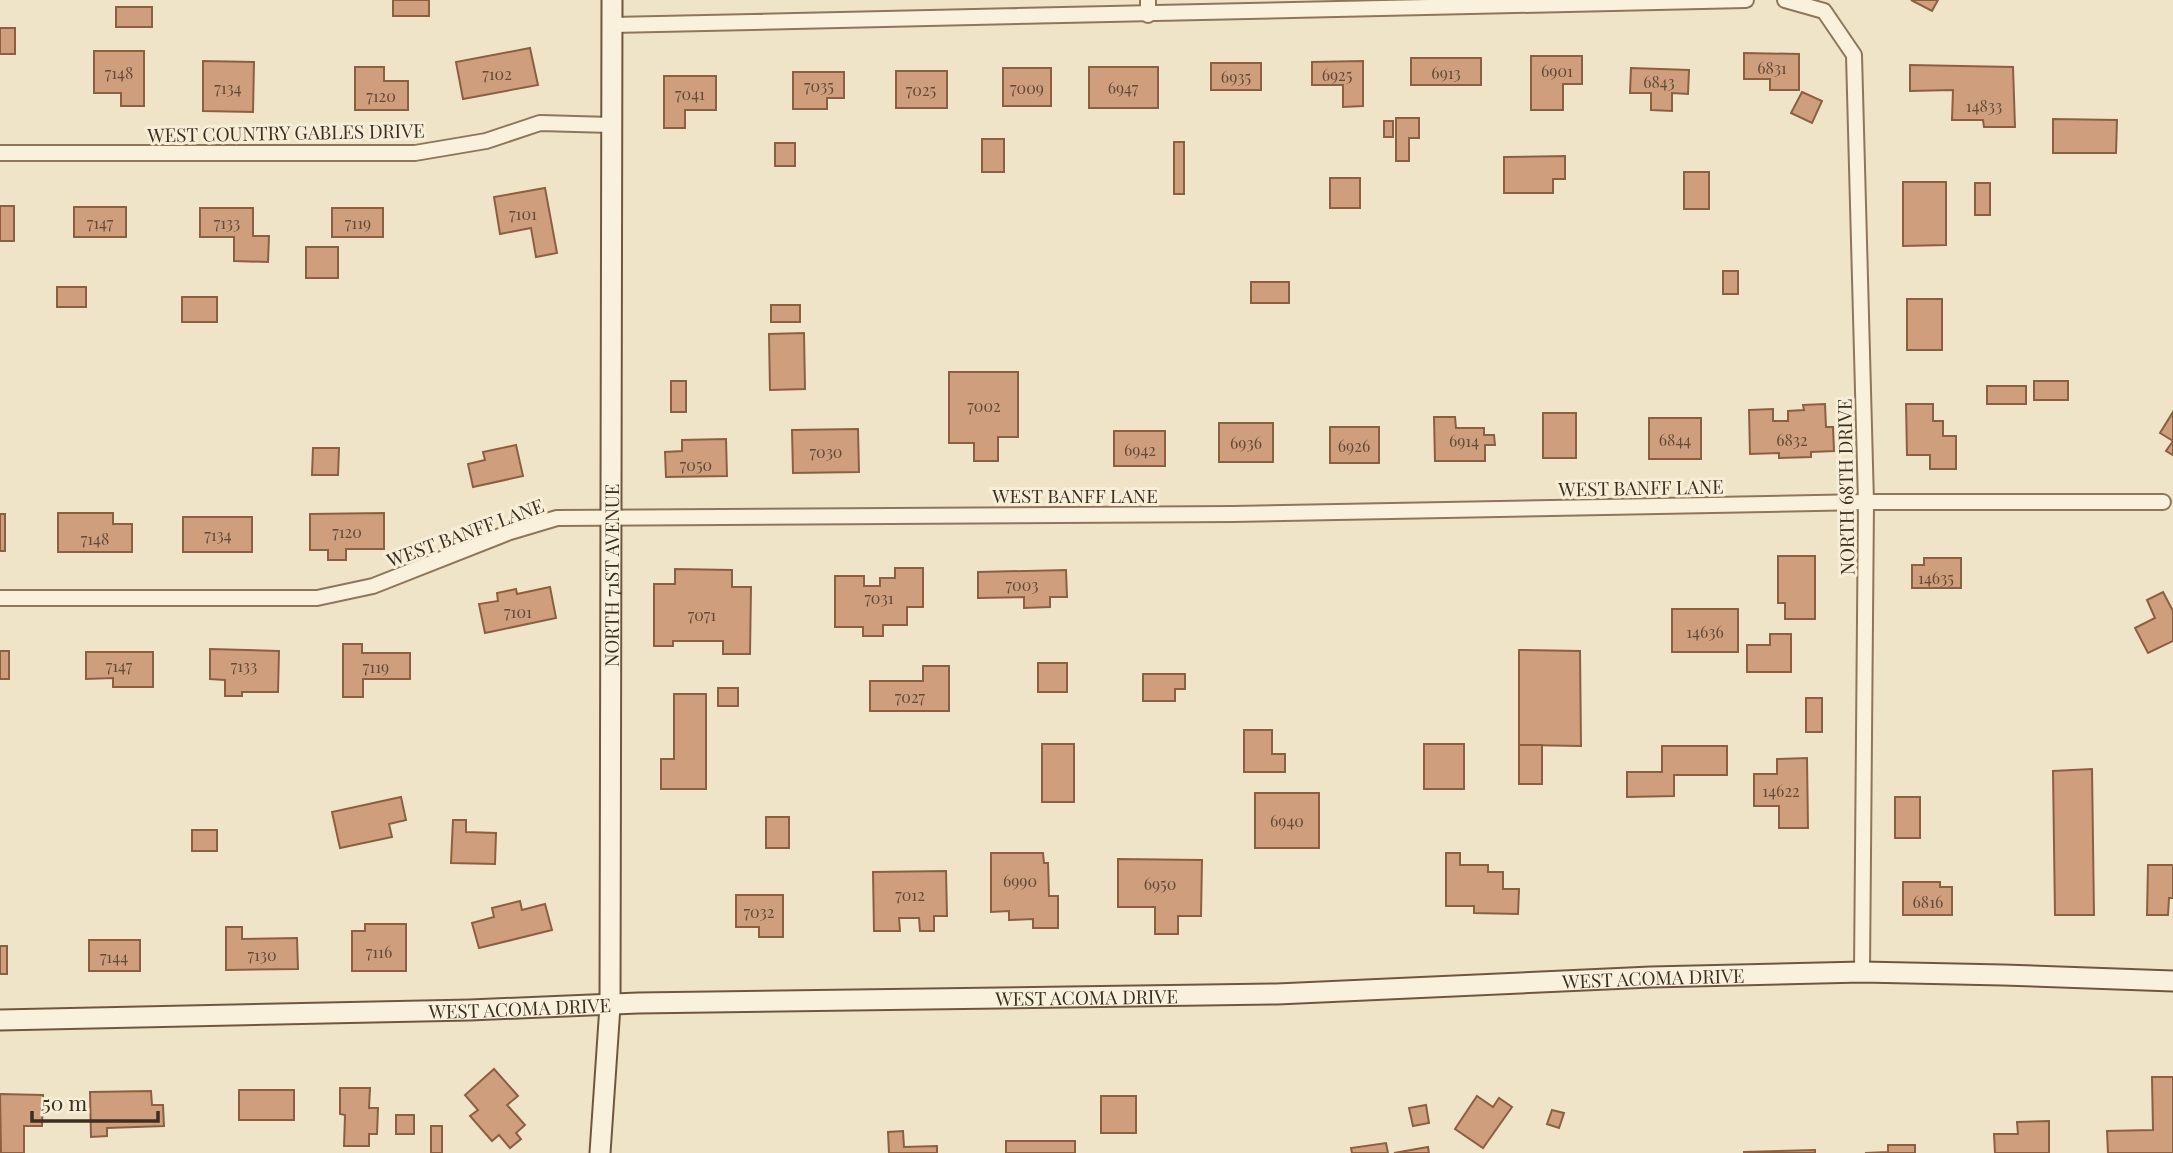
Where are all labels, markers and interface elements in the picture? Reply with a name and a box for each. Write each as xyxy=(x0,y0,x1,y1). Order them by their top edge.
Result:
house number: 6831 xyxy=(1757,57,1787,78)
house number: 6901 xyxy=(1541,60,1573,81)
house number: 7148 xyxy=(105,62,133,83)
house number: 6913 xyxy=(1431,62,1461,83)
house number: 7102 xyxy=(482,63,512,84)
house number: 6925 xyxy=(1322,64,1352,85)
house number: 6935 xyxy=(1221,66,1251,87)
house number: 6843 xyxy=(1643,71,1675,92)
house number: 7035 xyxy=(804,75,834,96)
house number: 7134 xyxy=(214,77,242,98)
house number: 7009 xyxy=(1010,77,1044,98)
house number: 6947 xyxy=(1108,77,1139,98)
house number: 7025 xyxy=(906,79,936,100)
house number: 7041 xyxy=(675,83,705,104)
house number: 7120 xyxy=(366,85,396,106)
house number: 14833 xyxy=(1966,95,2002,116)
street label: WEST COUNTRY GABLES DRIVE xyxy=(146,117,425,147)
house number: 7101 xyxy=(509,203,537,224)
house number: 7147 xyxy=(87,212,114,233)
house number: 7133 xyxy=(214,212,240,233)
house number: 7119 xyxy=(345,212,371,233)
house number: 7002 xyxy=(967,395,1001,416)
street label: NORTH 68TH DRIVE xyxy=(1830,398,1860,576)
house number: 6844 xyxy=(1659,429,1691,450)
house number: 6832 xyxy=(1776,429,1808,450)
house number: 6914 xyxy=(1449,430,1479,451)
house number: 6936 xyxy=(1230,432,1262,453)
house number: 6926 xyxy=(1338,435,1370,456)
house number: 6942 xyxy=(1124,439,1156,460)
house number: 7030 xyxy=(810,441,842,462)
house number: 7050 xyxy=(680,454,712,475)
street label: WEST BANFF LANE xyxy=(1557,473,1724,501)
street label: WEST BANFF LANE xyxy=(991,482,1158,508)
street label: NORTH 71ST AVENUE xyxy=(598,484,624,667)
street label: WEST BANFF LANE xyxy=(382,491,547,573)
house number: 7120 xyxy=(332,521,362,542)
house number: 7134 xyxy=(204,524,232,545)
house number: 7148 xyxy=(81,528,109,549)
house number: 14635 xyxy=(1918,567,1954,588)
house number: 7003 xyxy=(1006,574,1038,595)
house number: 7031 xyxy=(864,587,894,608)
house number: 7101 xyxy=(504,601,532,622)
house number: 7071 xyxy=(688,604,716,625)
house number: 14636 xyxy=(1686,621,1724,642)
house number: 7147 xyxy=(106,655,133,676)
house number: 7133 xyxy=(231,655,257,676)
house number: 7119 xyxy=(363,656,389,677)
house number: 7027 xyxy=(895,686,926,707)
house number: 14622 xyxy=(1762,780,1800,801)
house number: 6940 xyxy=(1270,810,1304,831)
house number: 6990 xyxy=(1003,870,1037,891)
house number: 6950 xyxy=(1144,873,1176,894)
house number: 7012 xyxy=(895,884,925,905)
house number: 6816 xyxy=(1913,891,1943,912)
house number: 7032 xyxy=(744,901,774,922)
house number: 7116 xyxy=(366,941,392,962)
house number: 7130 xyxy=(248,944,276,965)
house number: 7144 xyxy=(100,946,128,967)
street label: WEST ACOMA DRIVE xyxy=(1561,962,1745,994)
street label: WEST ACOMA DRIVE xyxy=(994,982,1178,1011)
street label: WEST ACOMA DRIVE xyxy=(427,991,612,1024)
scale bar xyxy=(32,1080,158,1124)
text: 50 m xyxy=(42,1088,88,1116)

